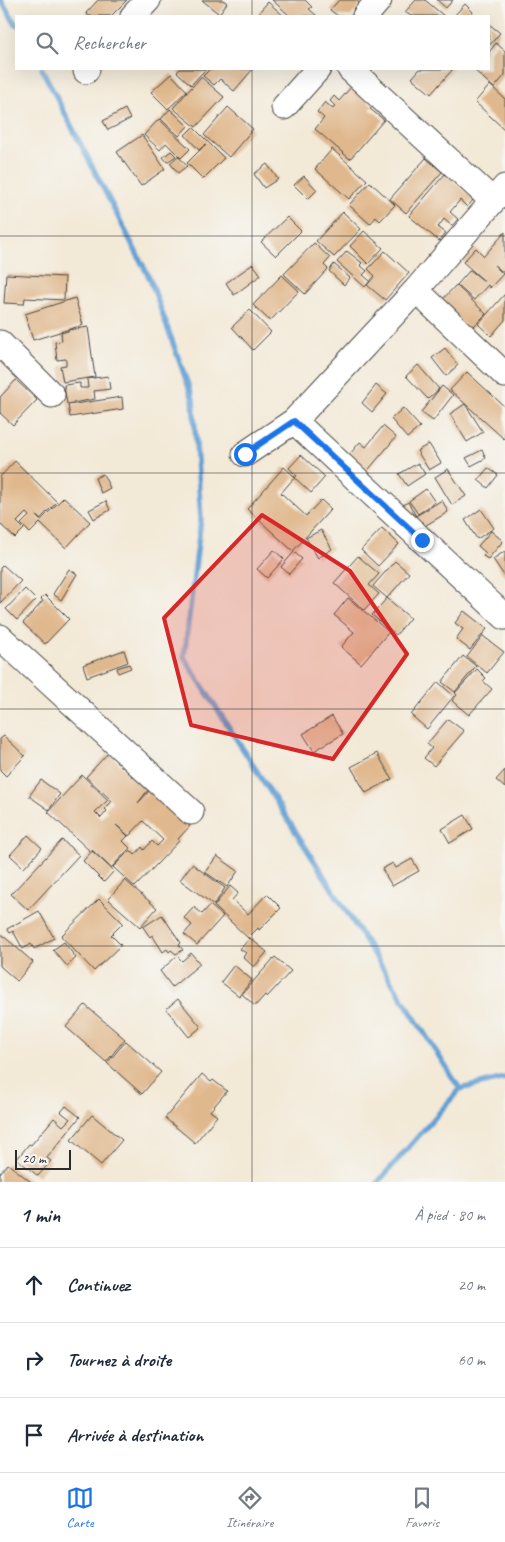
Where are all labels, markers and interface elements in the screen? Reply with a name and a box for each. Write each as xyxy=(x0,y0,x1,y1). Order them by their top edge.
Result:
search box xyxy=(15,15,490,70)
icon: search xyxy=(33,29,61,57)
text: Rechercher xyxy=(73,31,146,55)
route start xyxy=(234,443,257,466)
route end xyxy=(411,529,434,552)
scale bar xyxy=(15,1147,71,1170)
text: 20 m xyxy=(22,1150,46,1167)
text: 1 min xyxy=(20,1202,60,1228)
text: À pied · 80 m xyxy=(415,1205,485,1225)
icon: ahead xyxy=(20,1271,48,1299)
text: Continuez xyxy=(67,1273,130,1297)
text: 20 m xyxy=(458,1275,485,1295)
icon: right xyxy=(20,1346,48,1374)
text: Tournez à droite xyxy=(67,1348,171,1372)
text: 60 m xyxy=(458,1350,485,1370)
icon: arrive xyxy=(20,1421,48,1449)
text: Arrivée à destination xyxy=(67,1423,203,1447)
tab: Carte xyxy=(66,1484,94,1531)
tab: Itinéraire xyxy=(226,1484,273,1531)
tab: Favoris xyxy=(405,1484,439,1531)

